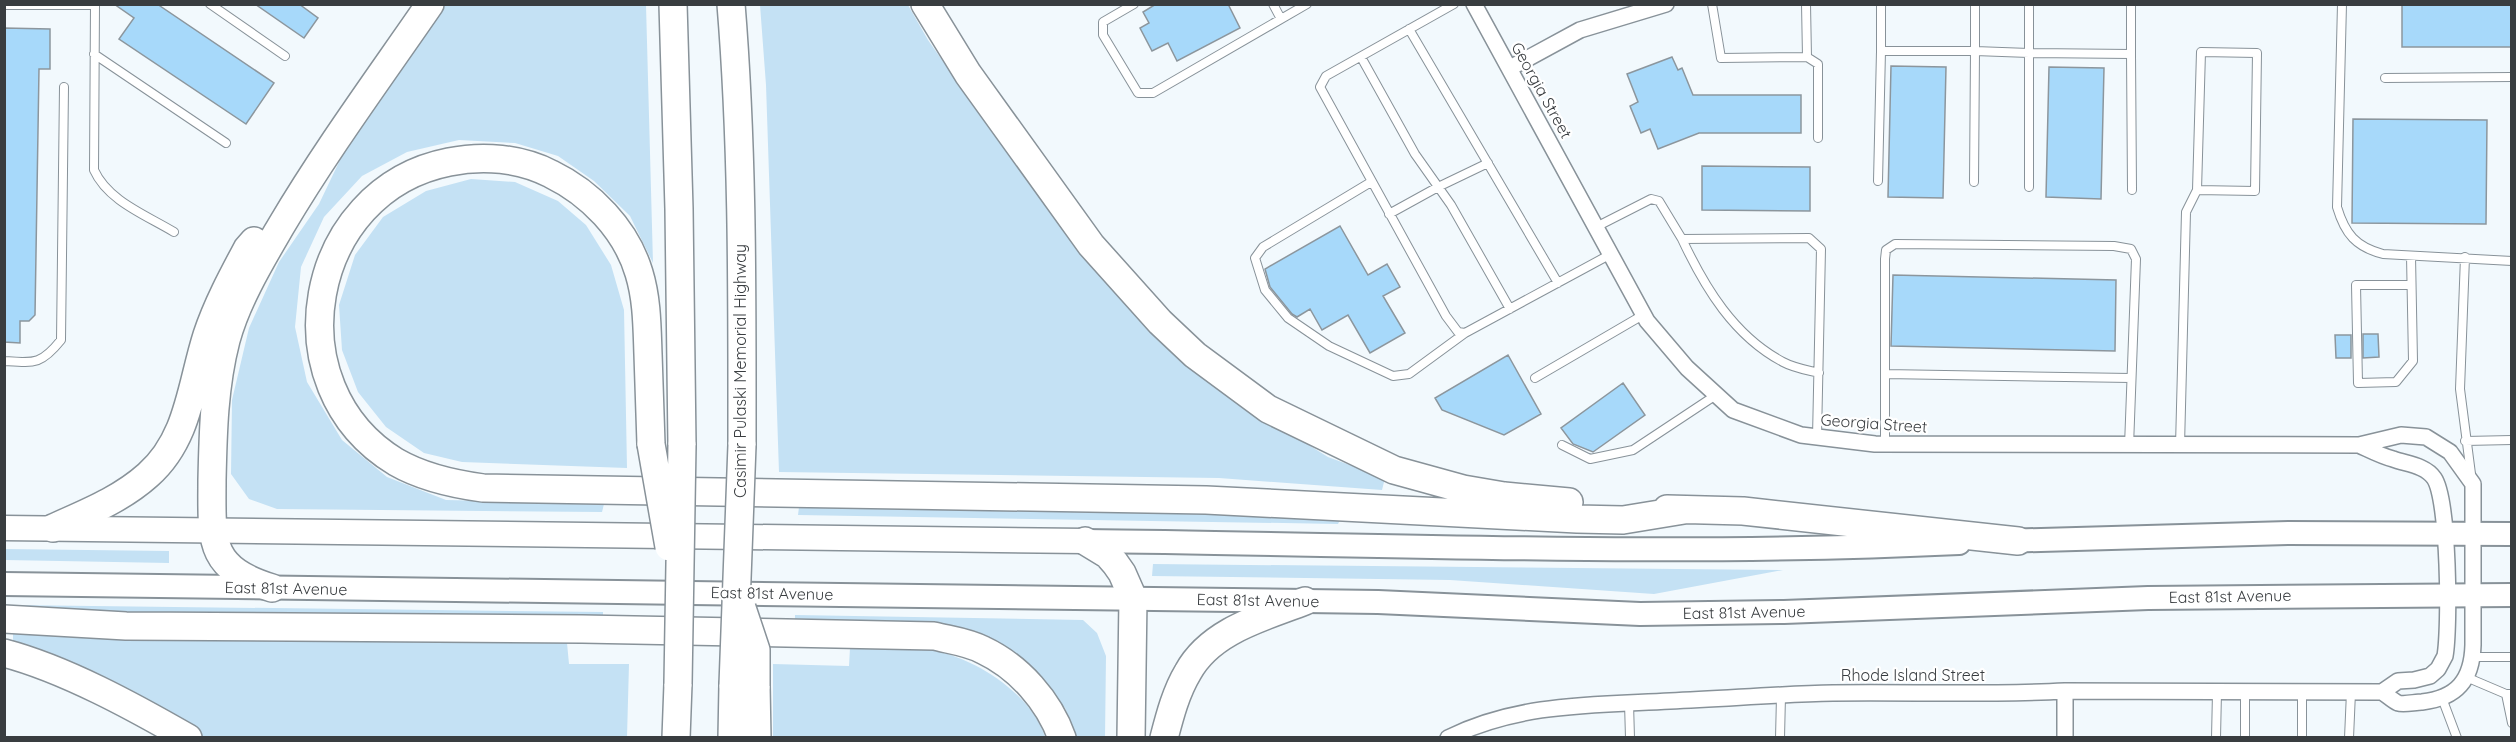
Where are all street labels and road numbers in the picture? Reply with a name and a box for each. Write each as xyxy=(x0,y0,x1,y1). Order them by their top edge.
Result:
street label: Georgia Street xyxy=(1507,38,1577,142)
street label: Casimir Pulaski Memorial Highway xyxy=(730,244,750,498)
street label: Georgia Street xyxy=(1820,409,1928,437)
street label: East 81st Avenue xyxy=(225,577,347,599)
street label: East 81st Avenue xyxy=(711,582,833,604)
street label: East 81st Avenue xyxy=(2169,585,2291,607)
street label: East 81st Avenue xyxy=(1197,589,1319,611)
street label: East 81st Avenue xyxy=(1683,601,1805,623)
street label: Rhode Island Street xyxy=(1841,665,1985,685)

